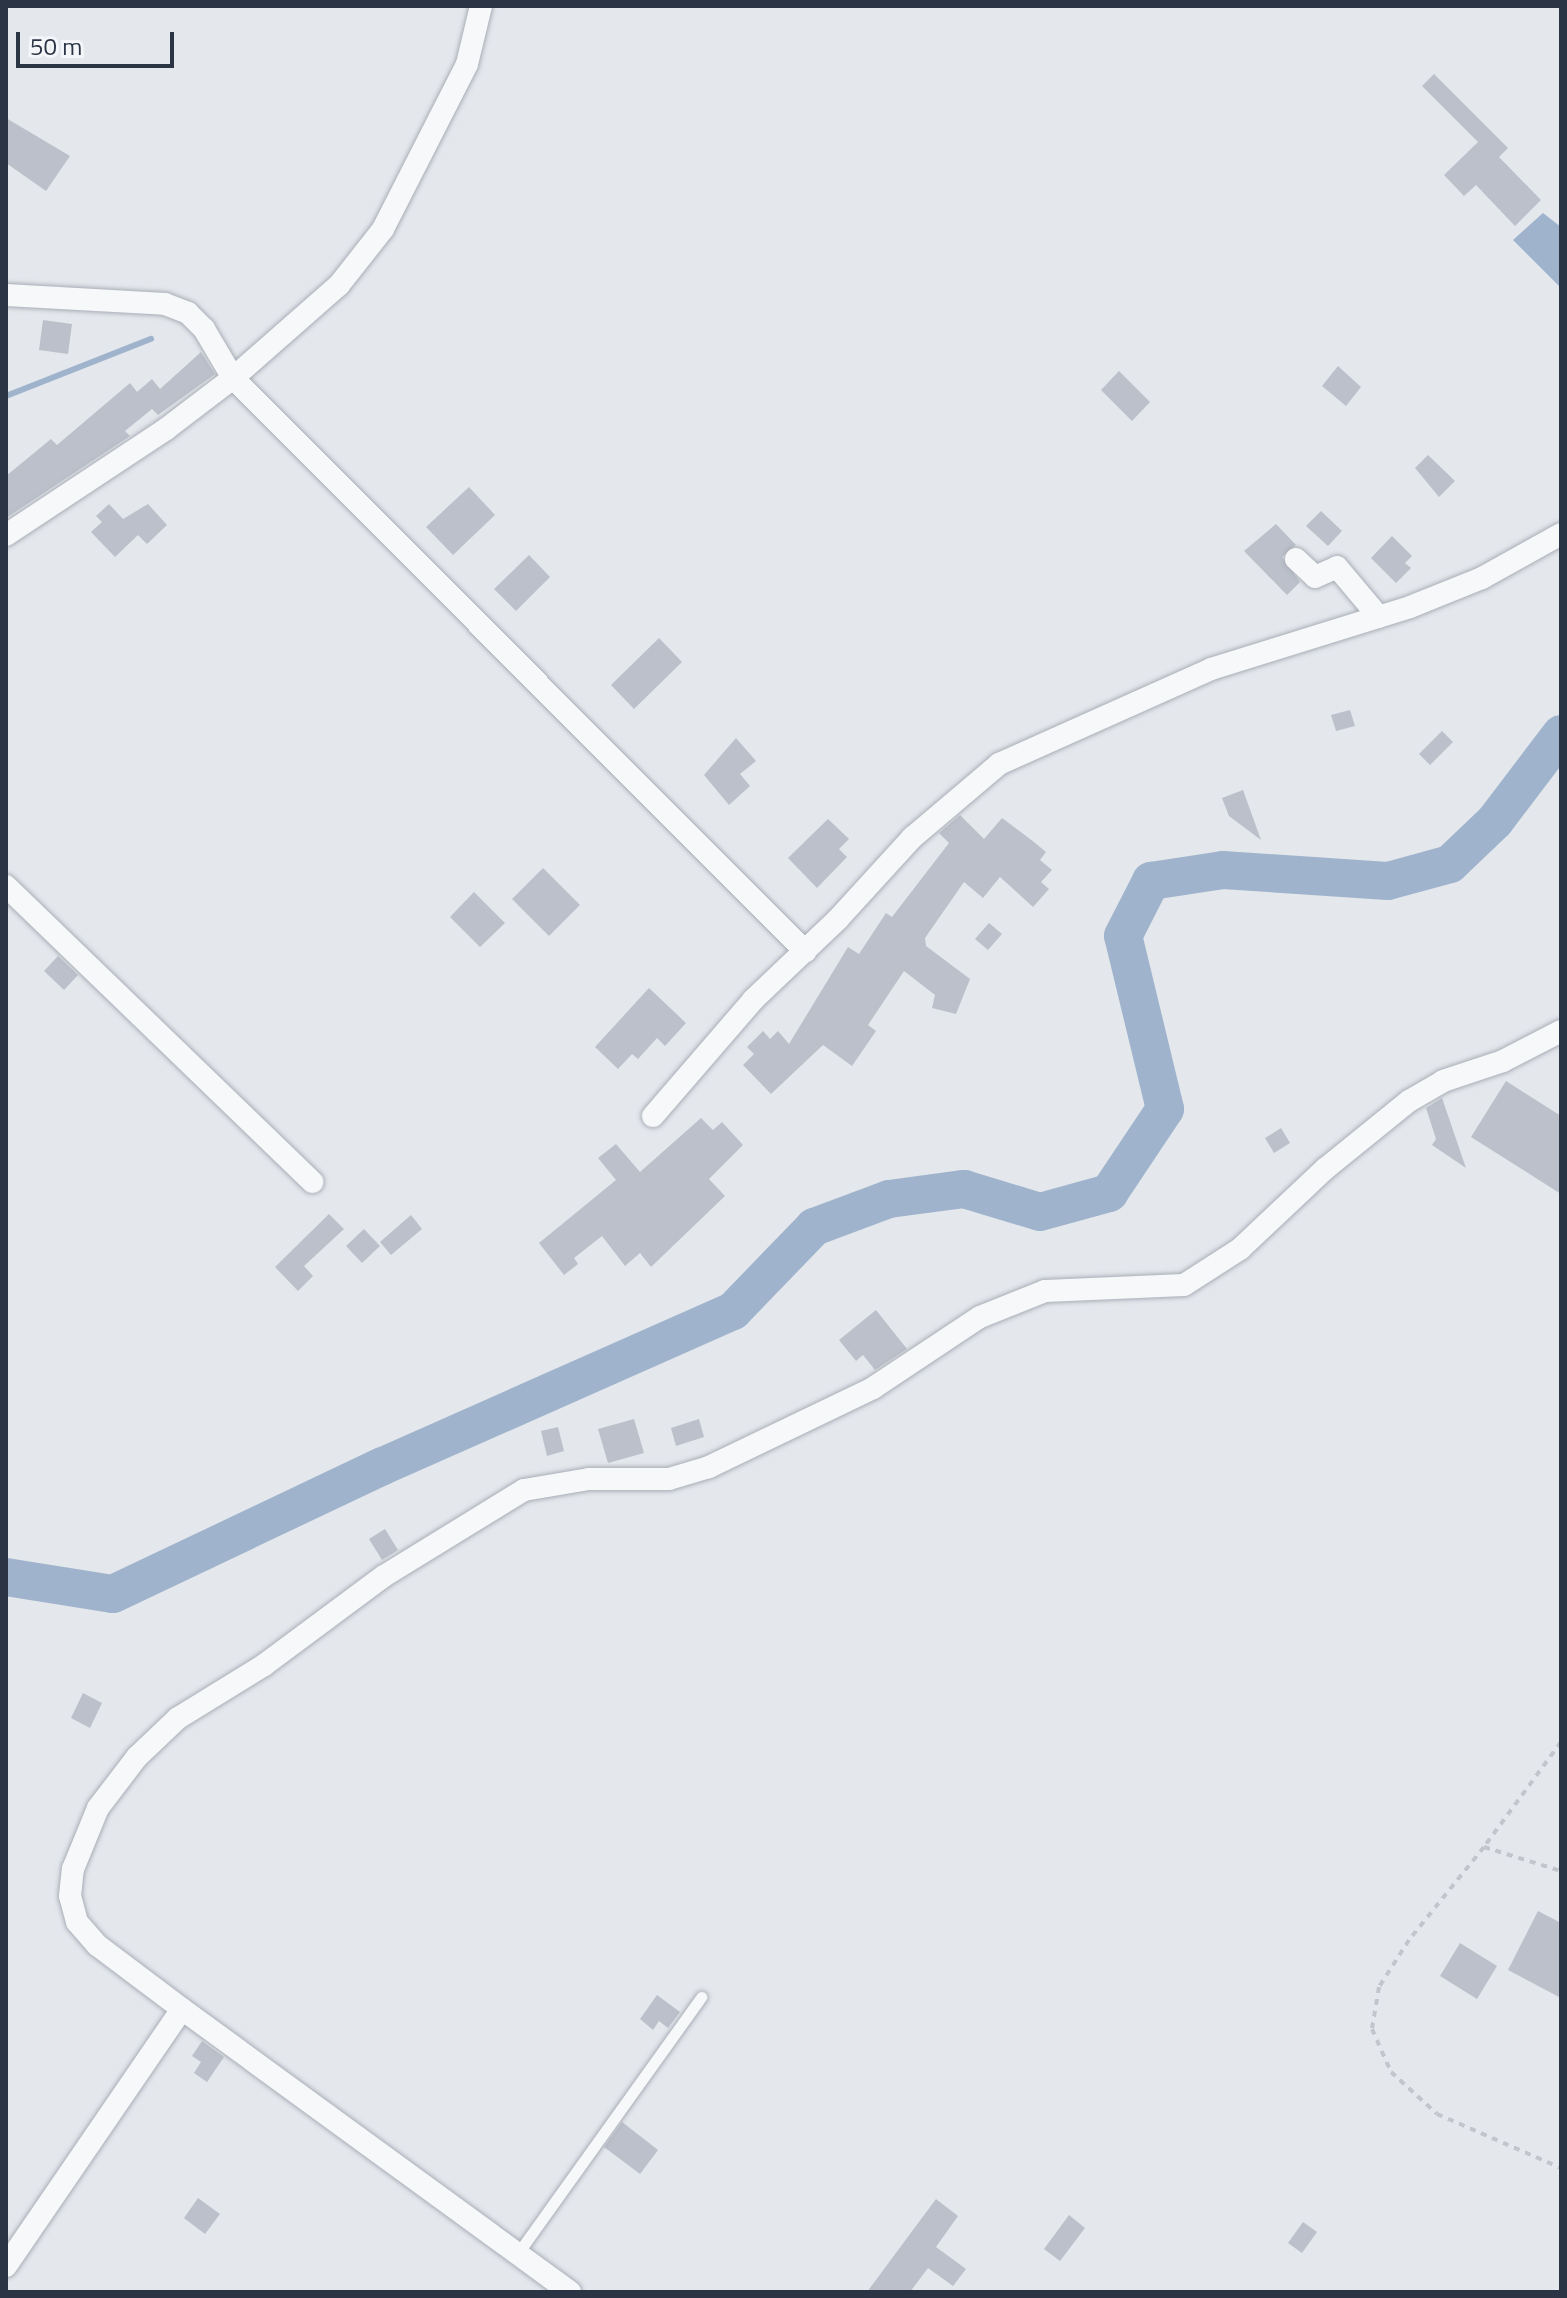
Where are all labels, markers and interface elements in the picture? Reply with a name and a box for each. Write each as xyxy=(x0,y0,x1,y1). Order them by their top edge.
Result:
scale bar xyxy=(20,16,178,66)
text: 50 m xyxy=(30,28,82,64)

